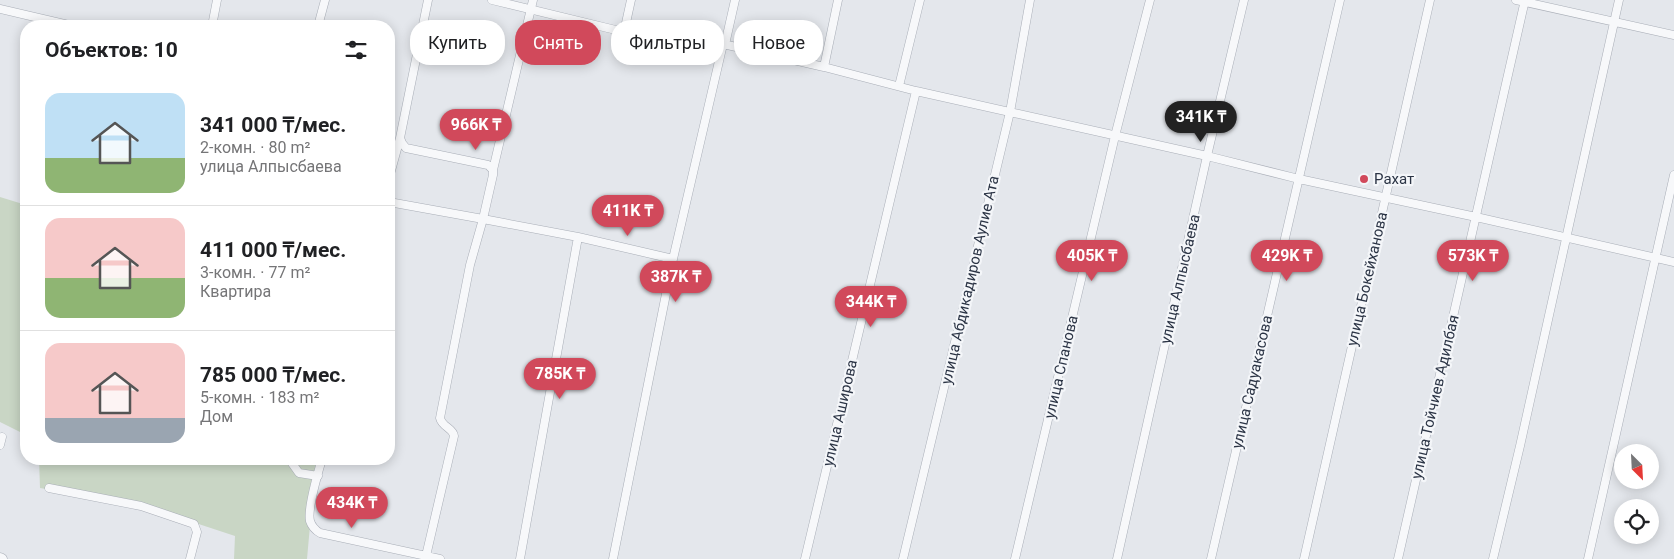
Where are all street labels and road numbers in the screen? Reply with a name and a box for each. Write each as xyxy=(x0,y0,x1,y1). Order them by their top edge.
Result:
street label: улица Абдикадиров Аулие Ата xyxy=(937,174,1003,386)
street label: улица Бокейханова xyxy=(1343,210,1391,348)
street label: улица Алпысбаева xyxy=(1156,212,1204,346)
street label: улица Тойчиев Адилбая xyxy=(1407,313,1463,481)
street label: улица Спанова xyxy=(1040,314,1082,420)
street label: улица Садуакасова xyxy=(1228,314,1276,450)
street label: улица Аширова xyxy=(819,358,861,468)

